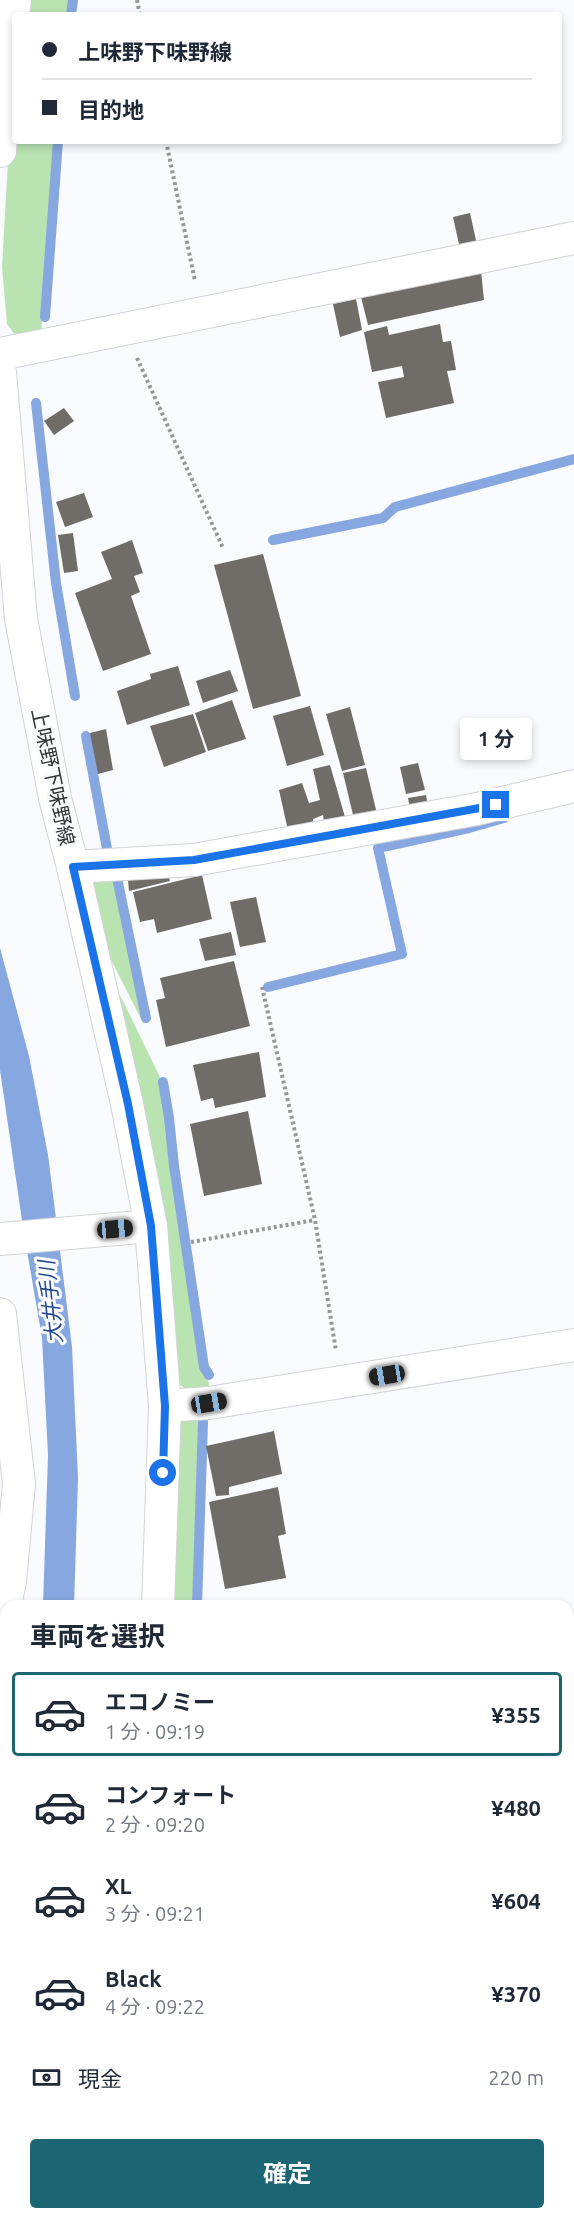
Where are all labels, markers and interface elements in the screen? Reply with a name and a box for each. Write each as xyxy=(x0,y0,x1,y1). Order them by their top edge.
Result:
text: 上味野下味野線 xyxy=(78,39,232,64)
text: 目的地 xyxy=(78,97,144,122)
street label: 上味野下味野線 xyxy=(28,706,79,848)
callout: 1 分 xyxy=(460,718,532,760)
text: 1 分 xyxy=(478,727,514,750)
route end xyxy=(482,791,509,818)
car xyxy=(96,1218,134,1240)
water label: 大井手川 xyxy=(33,1257,66,1345)
car xyxy=(368,1363,406,1387)
car xyxy=(190,1391,228,1415)
route start xyxy=(149,1459,176,1486)
text: 車両を選択 xyxy=(30,1621,165,1651)
icon: car xyxy=(33,1687,87,1741)
text: エコノミー xyxy=(105,1689,215,1714)
text: ¥355 xyxy=(491,1702,541,1727)
text: 1 分 · 09:19 xyxy=(105,1720,205,1743)
icon: car xyxy=(33,1780,87,1834)
text: コンフォート xyxy=(105,1782,236,1807)
text: ¥480 xyxy=(491,1795,541,1820)
text: 2 分 · 09:20 xyxy=(105,1813,205,1836)
icon: car xyxy=(33,1873,87,1927)
text: XL xyxy=(105,1873,132,1898)
text: ¥604 xyxy=(491,1888,541,1913)
text: 3 分 · 09:21 xyxy=(105,1902,205,1925)
icon: car xyxy=(33,1966,87,2020)
text: Black xyxy=(105,1966,162,1991)
text: ¥370 xyxy=(491,1981,541,2006)
text: 4 分 · 09:22 xyxy=(105,1995,205,2018)
icon: cash xyxy=(30,2061,63,2094)
text: 現金 xyxy=(78,2066,122,2091)
text: 220 m xyxy=(488,2066,544,2089)
button: 確定 xyxy=(30,2139,544,2208)

